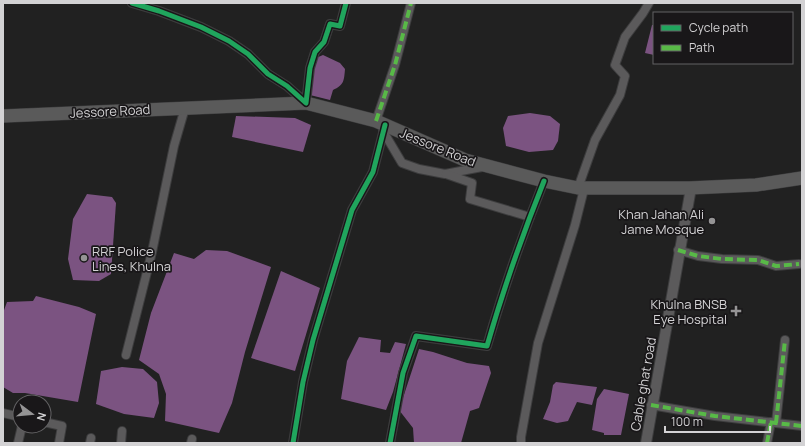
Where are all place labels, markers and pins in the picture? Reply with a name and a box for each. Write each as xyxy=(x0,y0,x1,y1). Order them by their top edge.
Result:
place label: Khan Jahan Ali Jame Mosque xyxy=(618,205,704,238)
marker: Khan Jahan Ali Jame Mosque xyxy=(707,216,717,226)
place label: RRF Police Lines, Khulna xyxy=(92,242,171,275)
marker: RRF Police Lines, Khulna xyxy=(79,253,89,263)
place label: Khulna BNSB Eye Hospital xyxy=(650,295,727,328)
marker: Khulna BNSB Eye Hospital xyxy=(730,305,742,317)

